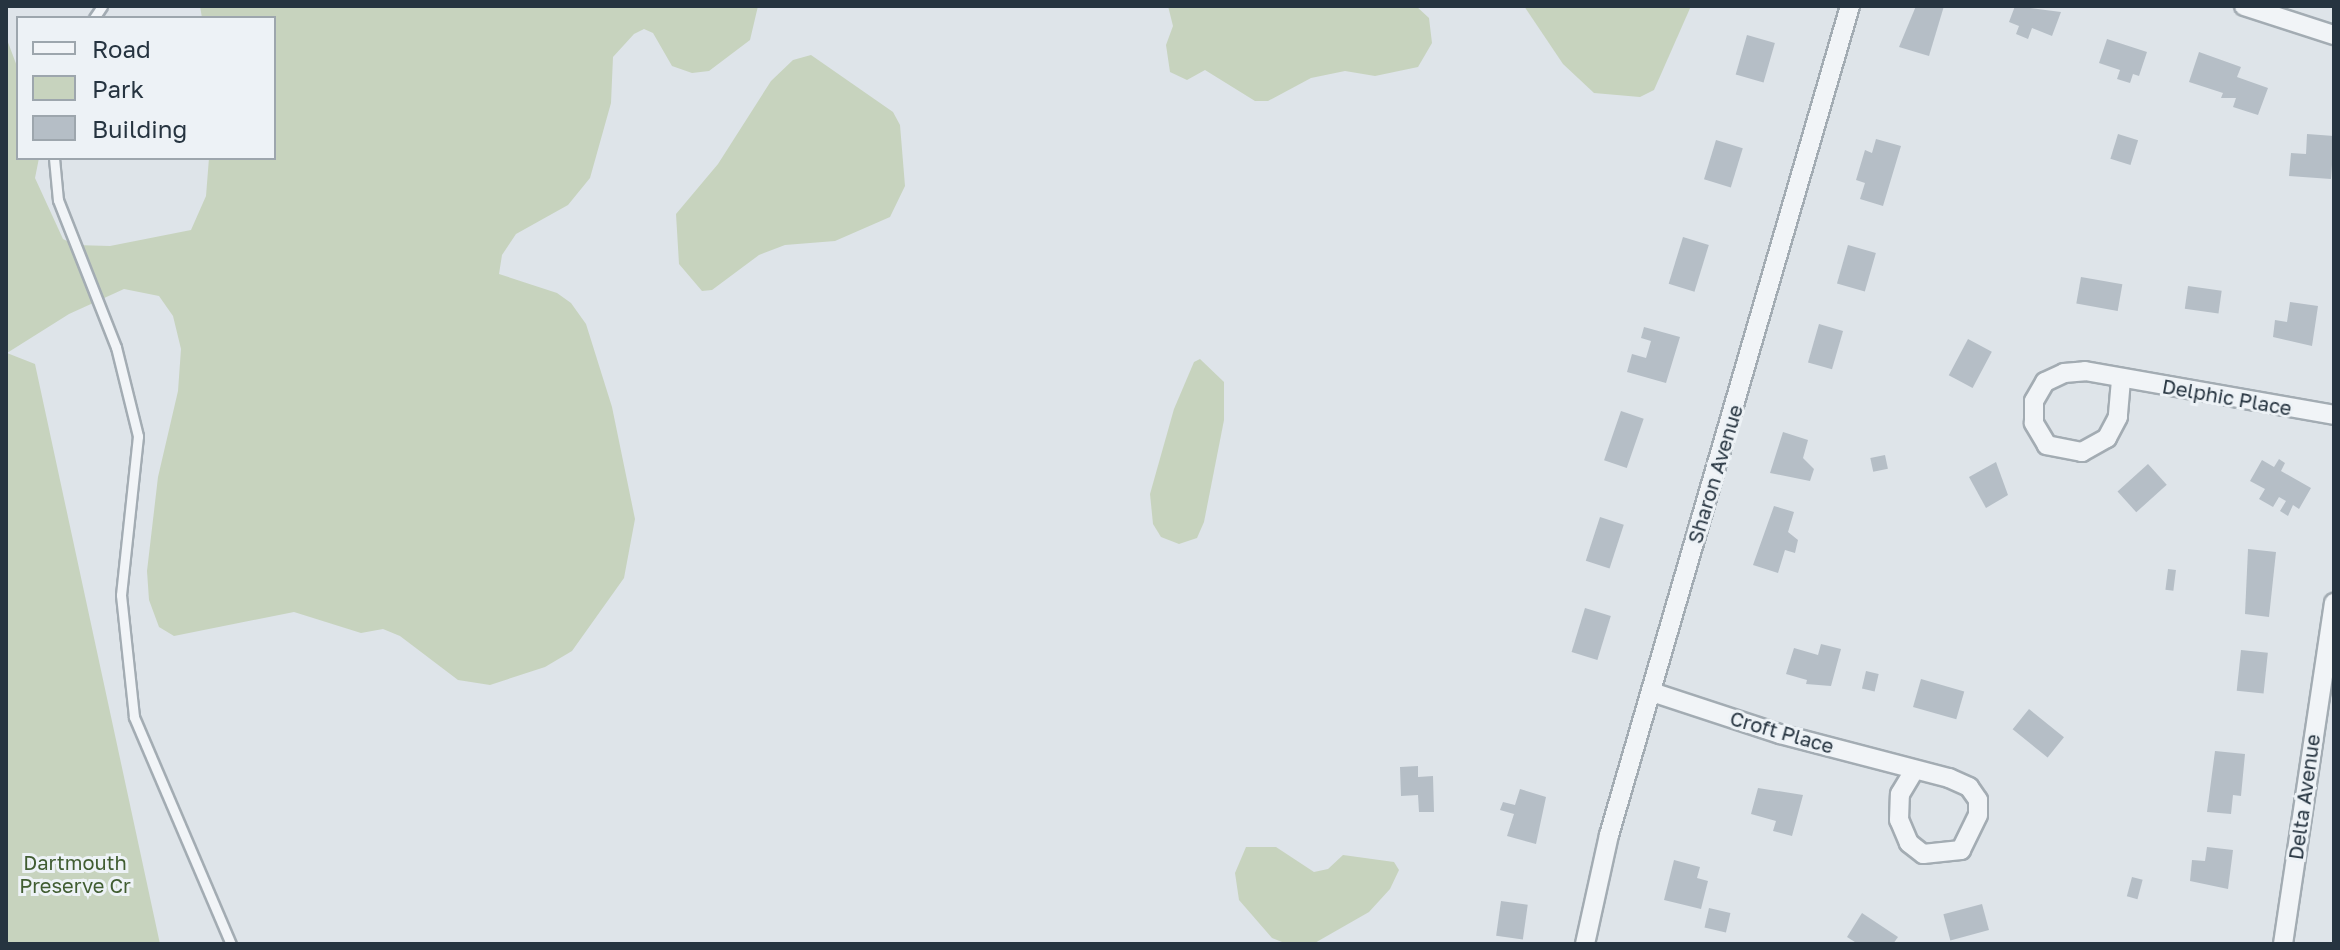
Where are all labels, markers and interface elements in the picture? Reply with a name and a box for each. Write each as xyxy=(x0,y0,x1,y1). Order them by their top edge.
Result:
legend xyxy=(16,16,276,160)
text: Road xyxy=(92,34,151,63)
text: Park xyxy=(92,74,144,103)
text: Building xyxy=(92,114,187,143)
street label: Delphic Place xyxy=(2160,374,2294,420)
street label: Sharon Avenue xyxy=(1682,402,1748,546)
street label: Croft Place xyxy=(1727,706,1837,758)
street label: Delta Avenue xyxy=(2283,733,2325,861)
park label: Dartmouth Preserve Cr xyxy=(19,850,131,897)

